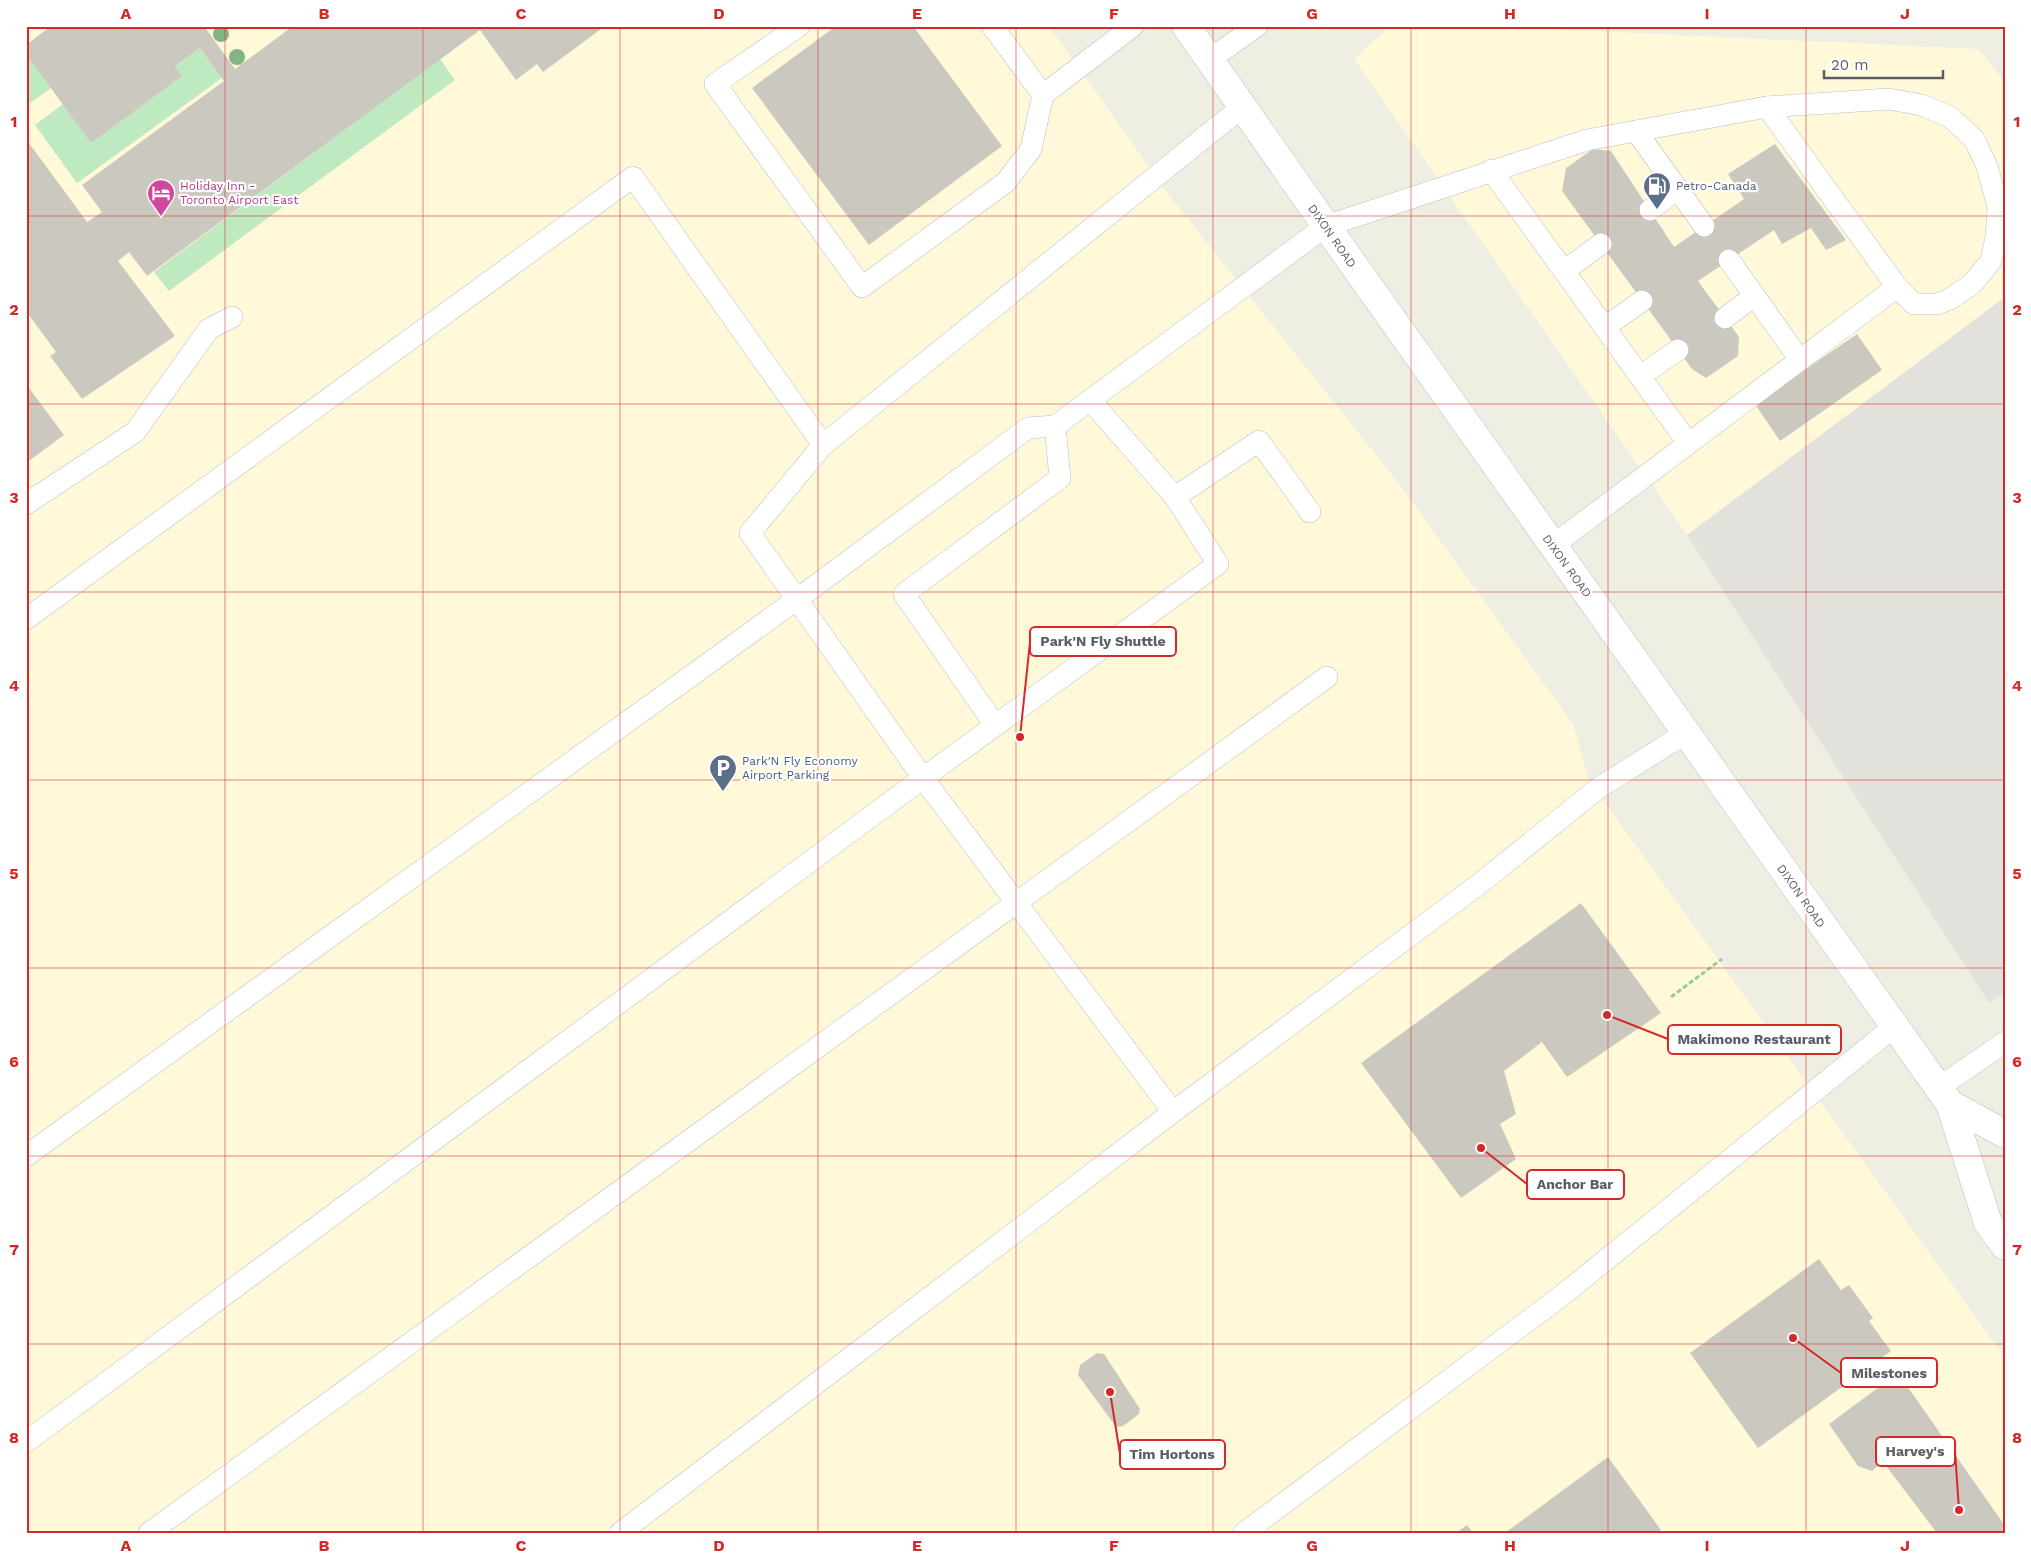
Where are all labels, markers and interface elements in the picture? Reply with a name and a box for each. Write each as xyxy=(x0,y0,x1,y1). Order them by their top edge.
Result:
text: A xyxy=(121,4,132,23)
text: B xyxy=(319,4,330,23)
text: C xyxy=(516,4,527,23)
text: D xyxy=(713,4,725,23)
text: E xyxy=(912,4,922,23)
text: F xyxy=(1109,4,1119,23)
text: G xyxy=(1306,4,1318,23)
text: H xyxy=(1504,4,1516,23)
text: I xyxy=(1704,4,1710,23)
text: J xyxy=(1900,4,1910,23)
scale bar xyxy=(1824,48,1942,80)
text: 20 m xyxy=(1831,56,1869,74)
text: 1 xyxy=(11,112,17,131)
text: 1 xyxy=(2014,112,2020,131)
fuel station icon: Petro-Canada xyxy=(1642,171,1672,210)
hotel icon: Holiday Inn - Toronto Airport East xyxy=(146,178,176,217)
place label: Holiday Inn - Toronto Airport East xyxy=(180,179,298,207)
place label: Petro-Canada xyxy=(1676,179,1757,193)
street label: DIXON ROAD xyxy=(1305,202,1359,270)
text: 2 xyxy=(9,300,19,319)
text: 2 xyxy=(2012,300,2022,319)
text: 3 xyxy=(9,488,19,507)
text: 3 xyxy=(2012,488,2022,507)
street label: DIXON ROAD xyxy=(1540,532,1594,600)
callout: Park'N Fly Shuttle xyxy=(1030,627,1176,656)
text: Park'N Fly Shuttle xyxy=(1040,633,1166,649)
text: 4 xyxy=(9,676,19,695)
text: 4 xyxy=(2012,676,2022,695)
parking icon: Park'N Fly Economy Airport Parking xyxy=(708,753,738,792)
place label: Park'N Fly Economy Airport Parking xyxy=(742,754,858,782)
street label: DIXON ROAD xyxy=(1774,862,1828,930)
text: 5 xyxy=(9,864,19,883)
text: 5 xyxy=(2012,864,2022,883)
callout: Makimono Restaurant xyxy=(1668,1025,1841,1054)
text: Makimono Restaurant xyxy=(1677,1031,1831,1047)
text: 6 xyxy=(9,1052,19,1071)
text: 6 xyxy=(2012,1052,2022,1071)
callout: Anchor Bar xyxy=(1527,1170,1624,1199)
text: Anchor Bar xyxy=(1537,1176,1613,1192)
text: 7 xyxy=(9,1240,19,1259)
text: 7 xyxy=(2012,1240,2022,1259)
callout: Milestones xyxy=(1841,1358,1937,1387)
text: Milestones xyxy=(1851,1365,1927,1381)
text: 8 xyxy=(9,1428,19,1447)
text: 8 xyxy=(2012,1428,2022,1447)
callout: Harvey's xyxy=(1876,1437,1955,1466)
callout: Tim Hortons xyxy=(1120,1440,1225,1469)
text: Harvey's xyxy=(1886,1443,1945,1459)
text: Tim Hortons xyxy=(1129,1446,1215,1462)
text: A xyxy=(121,1536,132,1555)
text: B xyxy=(319,1536,330,1555)
text: C xyxy=(516,1536,527,1555)
text: D xyxy=(713,1536,725,1555)
text: E xyxy=(912,1536,922,1555)
text: F xyxy=(1109,1536,1119,1555)
text: G xyxy=(1306,1536,1318,1555)
text: H xyxy=(1504,1536,1516,1555)
text: I xyxy=(1704,1536,1710,1555)
text: J xyxy=(1900,1536,1910,1555)

